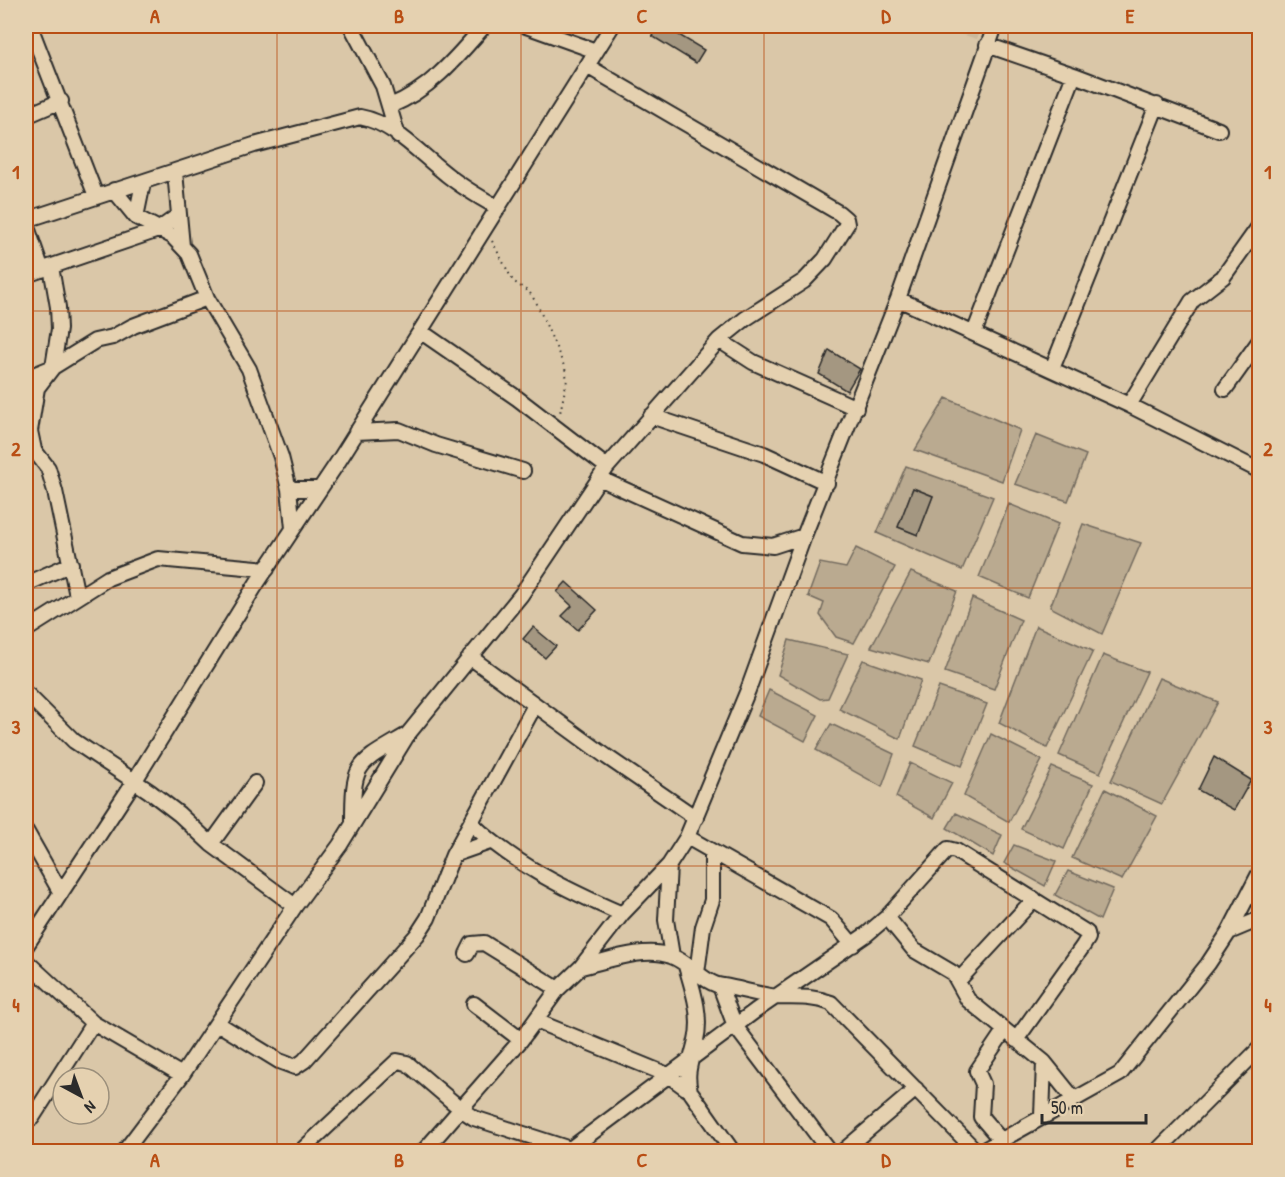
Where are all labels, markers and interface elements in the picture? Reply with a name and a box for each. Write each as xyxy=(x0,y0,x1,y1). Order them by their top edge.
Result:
text: A xyxy=(150,2,160,29)
text: B xyxy=(394,2,404,29)
text: C xyxy=(637,2,648,29)
text: D xyxy=(881,2,891,29)
text: E xyxy=(1126,2,1135,29)
text: 1 xyxy=(12,158,20,185)
text: 1 xyxy=(1264,158,1272,185)
text: 2 xyxy=(11,435,21,462)
text: 2 xyxy=(1263,435,1273,462)
text: 3 xyxy=(12,713,21,740)
text: 3 xyxy=(1264,713,1273,740)
text: 4 xyxy=(12,991,20,1018)
text: 4 xyxy=(1264,991,1272,1018)
north arrow xyxy=(51,1066,111,1126)
scale bar xyxy=(1042,1087,1146,1125)
text: 50 m xyxy=(1051,1095,1083,1120)
text: N xyxy=(80,1096,101,1119)
text: A xyxy=(150,1146,160,1173)
text: B xyxy=(394,1146,404,1173)
text: C xyxy=(637,1146,648,1173)
text: D xyxy=(881,1146,891,1173)
text: E xyxy=(1126,1146,1135,1173)

